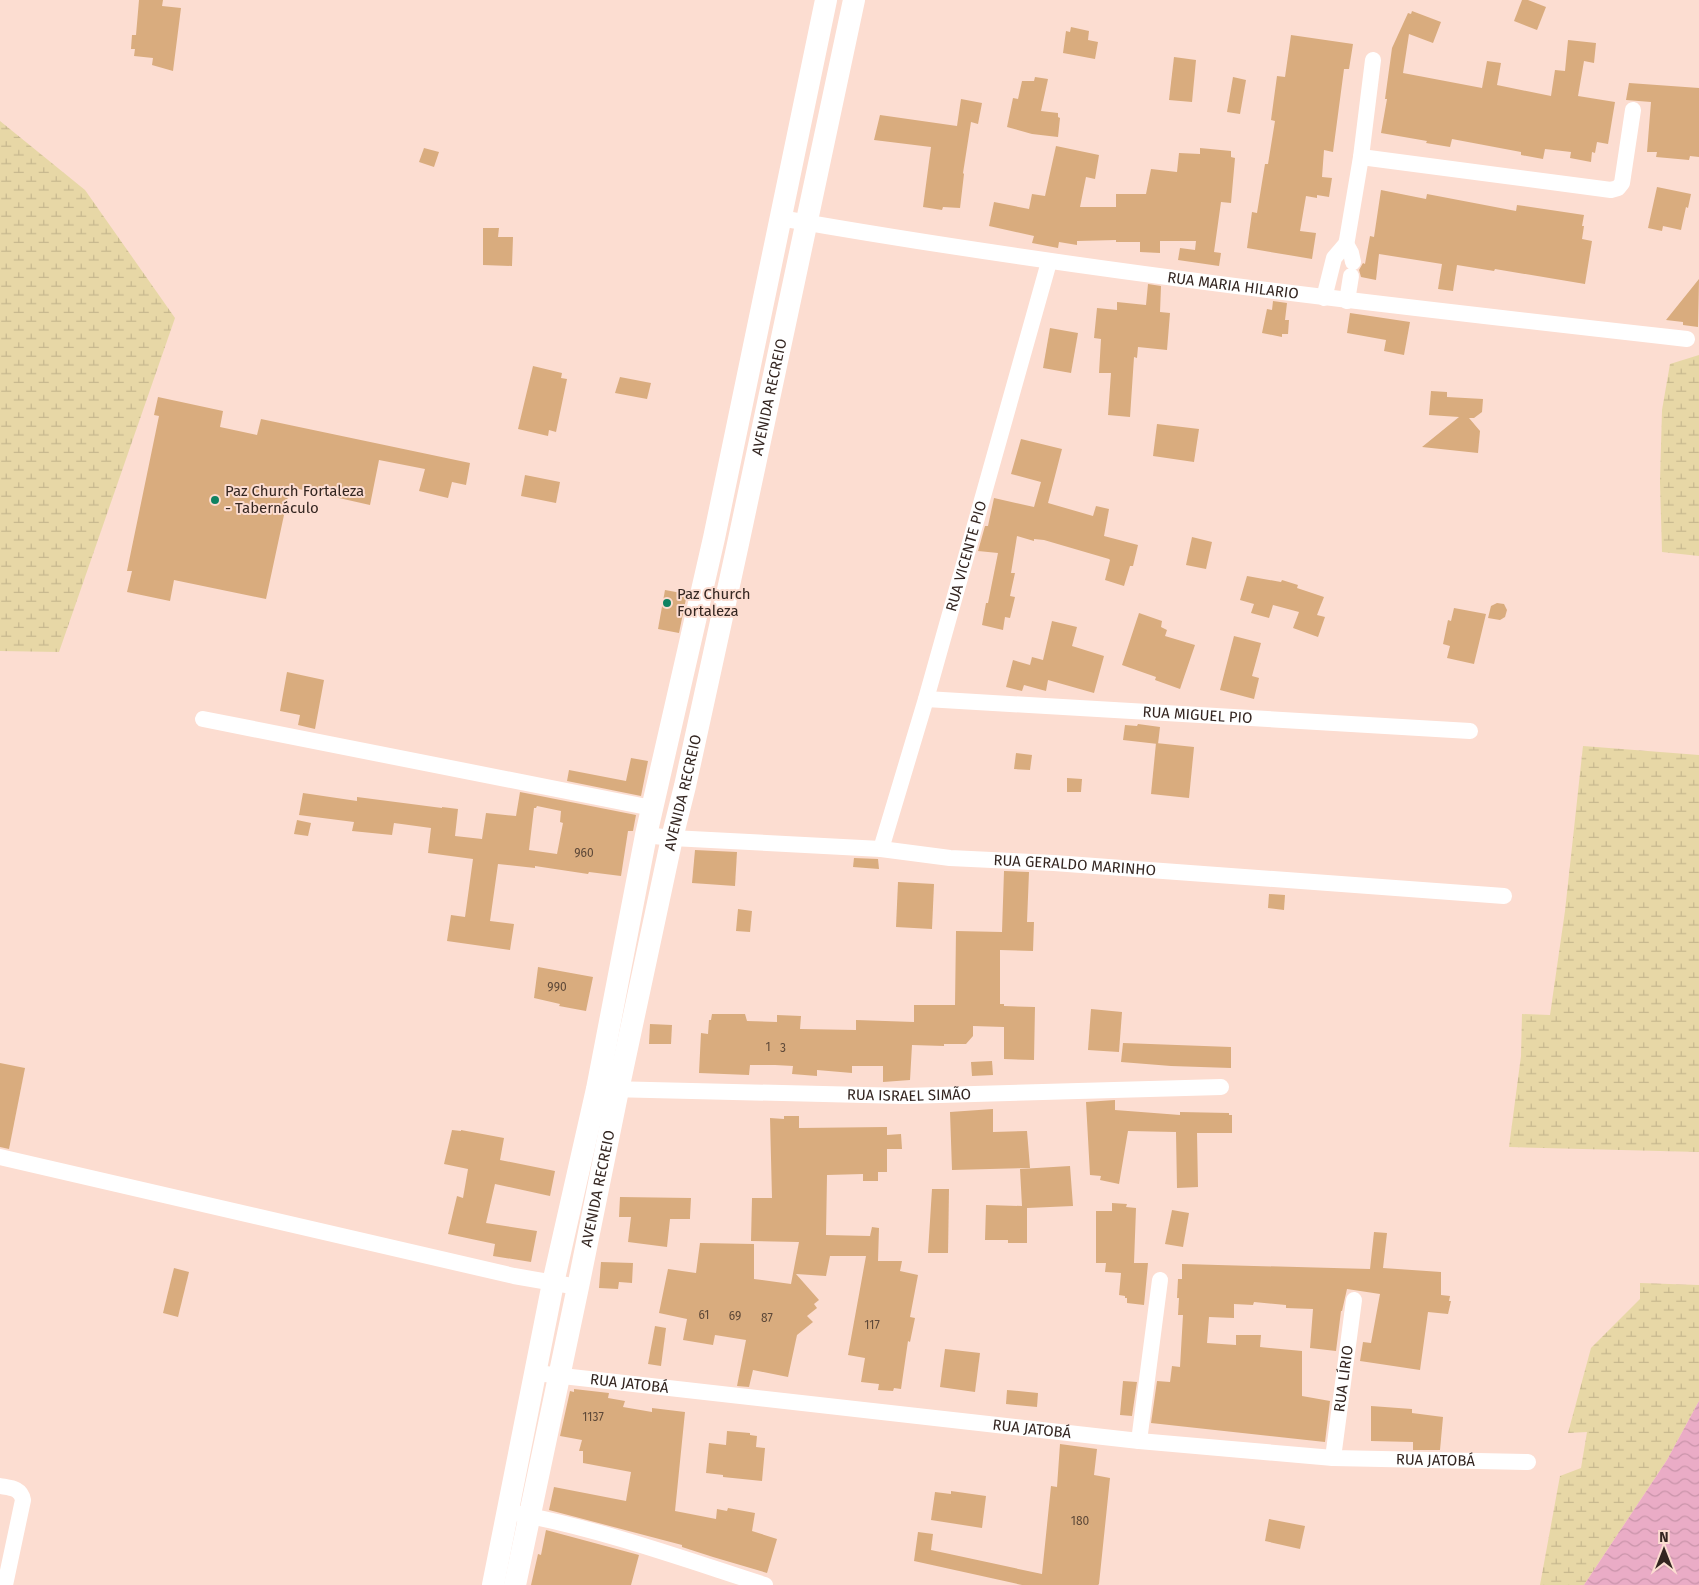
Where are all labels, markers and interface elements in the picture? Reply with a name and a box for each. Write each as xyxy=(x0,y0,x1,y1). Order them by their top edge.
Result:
street label: RUA MARIA HILARIO xyxy=(1166,268,1300,303)
street label: AVENIDA RECREIO xyxy=(748,337,791,457)
place label: Paz Church Fortaleza - Tabernáculo xyxy=(225,482,364,517)
marker: Paz Church Fortaleza - Tabernáculo xyxy=(209,494,221,506)
street label: RUA VICENTE PIO xyxy=(942,499,990,614)
place label: Paz Church Fortaleza xyxy=(677,585,751,620)
marker: Paz Church Fortaleza xyxy=(661,597,673,609)
street label: RUA MIGUEL PIO xyxy=(1142,703,1253,727)
street label: AVENIDA RECREIO xyxy=(661,733,705,852)
house number: 960 xyxy=(574,846,594,860)
street label: RUA GERALDO MARINHO xyxy=(993,851,1157,879)
house number: 990 xyxy=(547,980,567,994)
house number: 1 xyxy=(765,1040,771,1054)
house number: 3 xyxy=(780,1041,786,1055)
street label: RUA ISRAEL SIMÃO xyxy=(847,1085,971,1105)
street label: AVENIDA RECREIO xyxy=(577,1129,619,1249)
house number: 61 xyxy=(698,1308,710,1322)
house number: 69 xyxy=(729,1309,741,1323)
house number: 87 xyxy=(761,1311,773,1325)
house number: 117 xyxy=(864,1318,880,1332)
street label: RUA LÍRIO xyxy=(1330,1344,1357,1413)
street label: RUA JATOBÁ xyxy=(589,1370,670,1397)
house number: 1137 xyxy=(582,1410,604,1424)
street label: RUA JATOBÁ xyxy=(992,1416,1073,1442)
street label: RUA JATOBÁ xyxy=(1396,1450,1476,1470)
house number: 180 xyxy=(1071,1514,1090,1528)
north arrow xyxy=(1639,1525,1689,1575)
text: N xyxy=(1659,1529,1669,1546)

